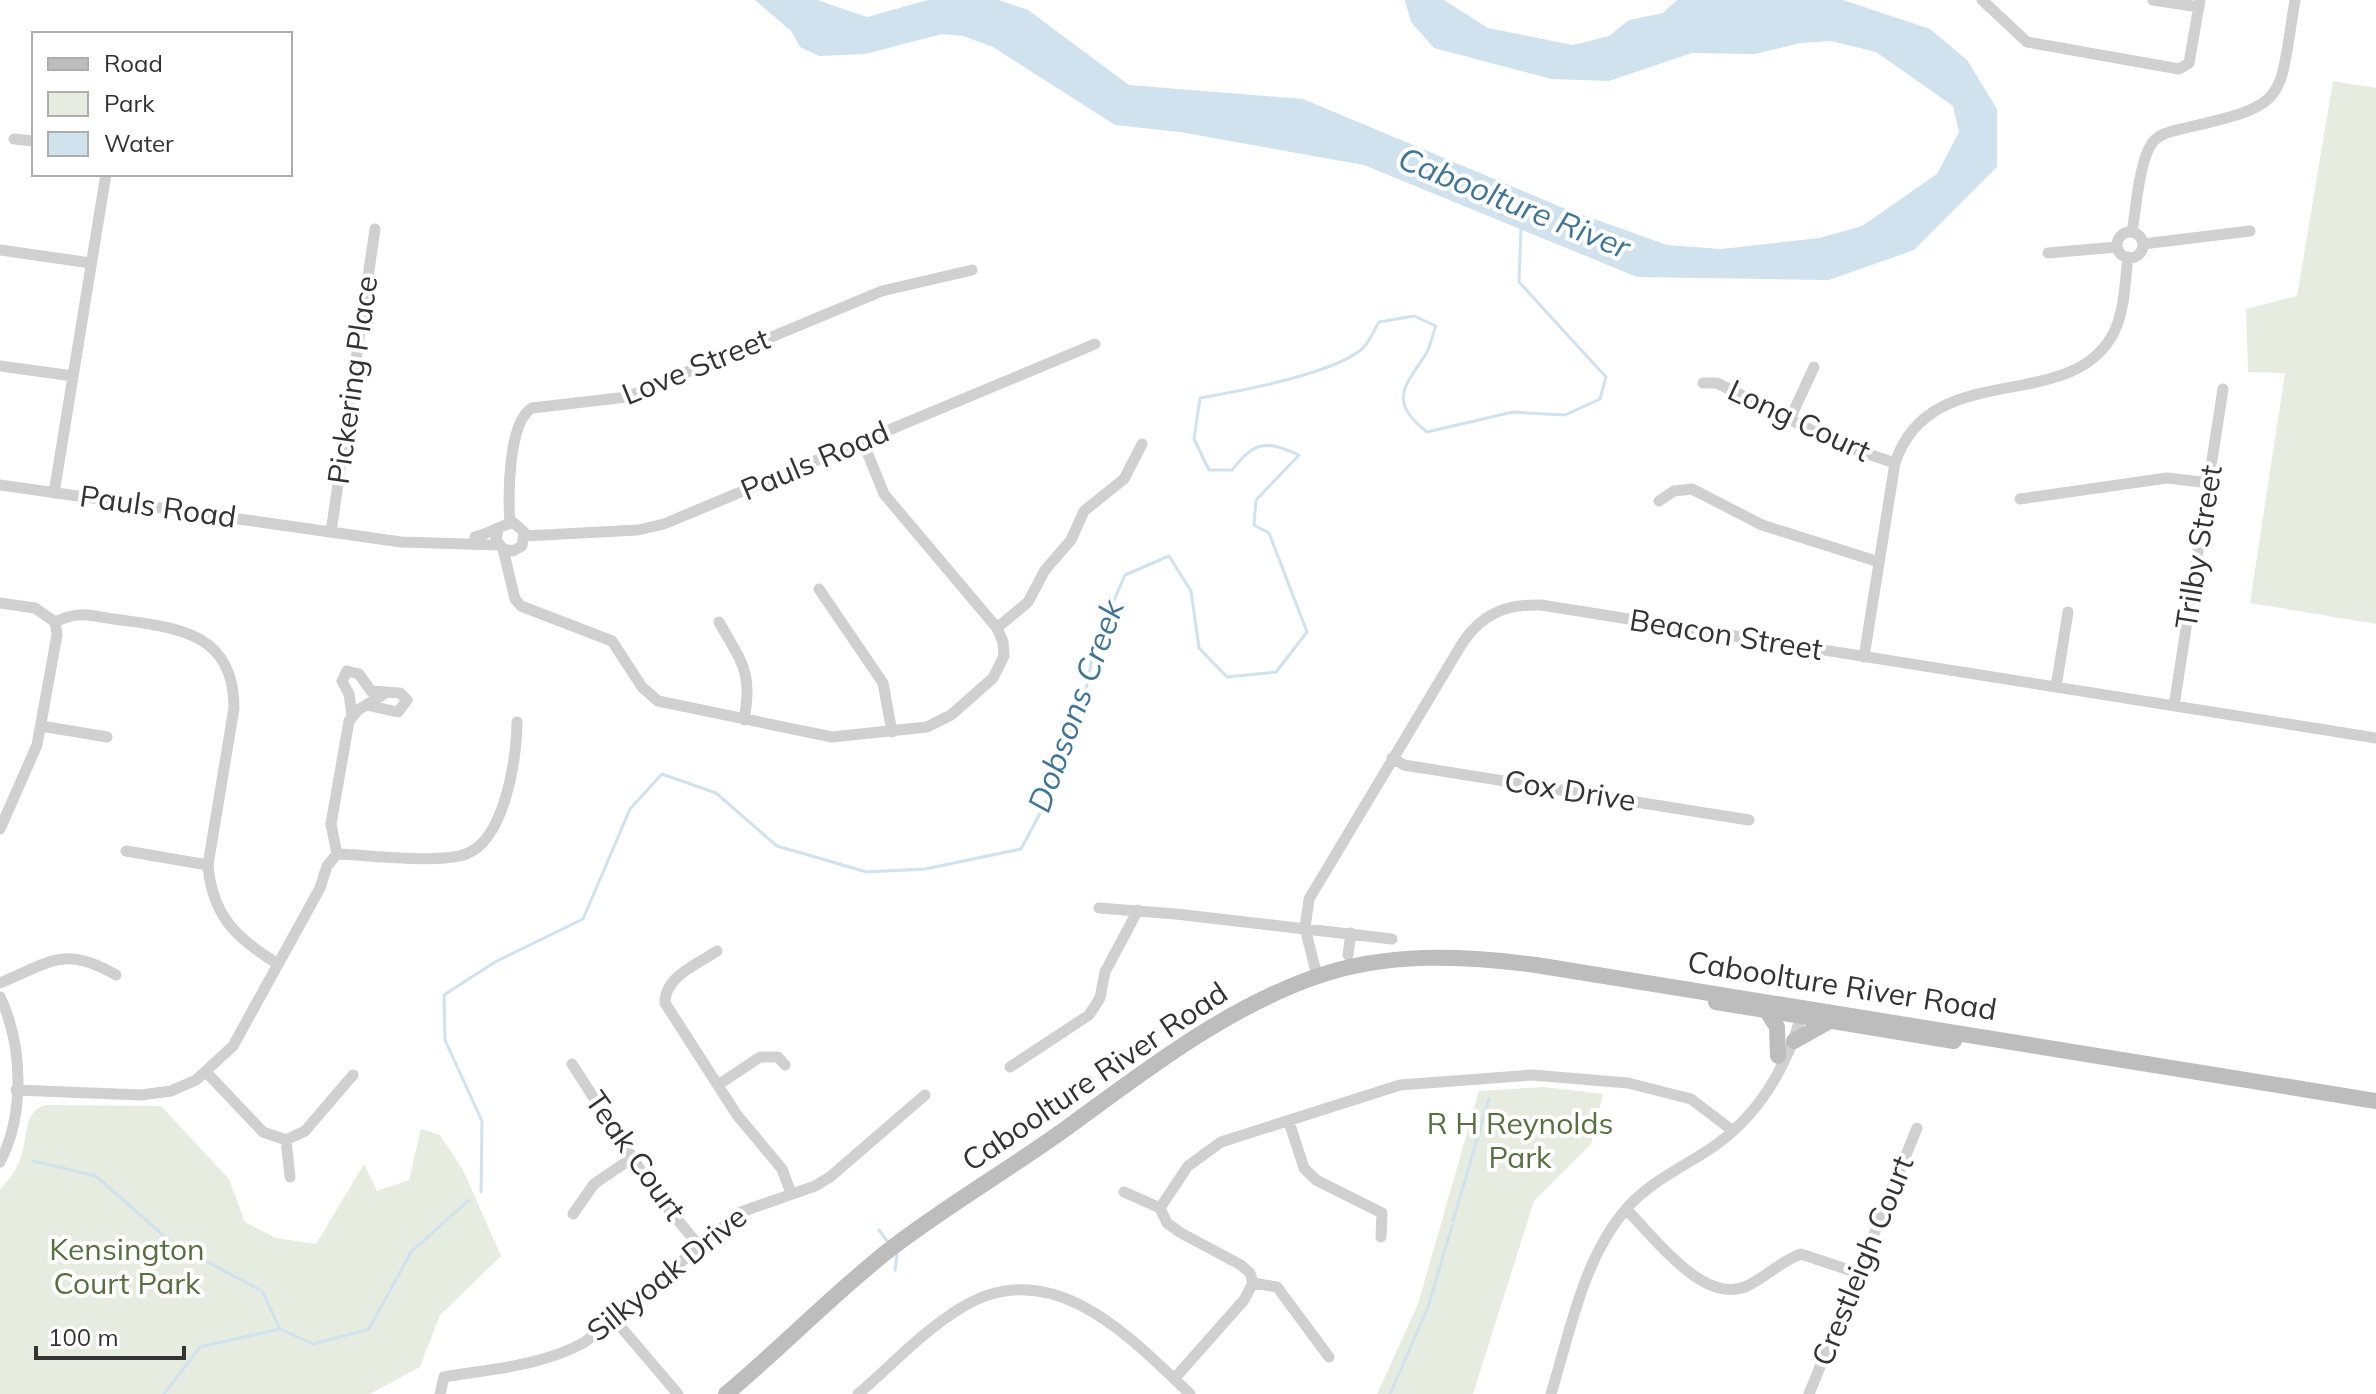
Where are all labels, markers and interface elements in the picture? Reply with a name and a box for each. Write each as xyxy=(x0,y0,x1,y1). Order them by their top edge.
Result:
legend xyxy=(32,32,292,176)
text: Road xyxy=(104,48,163,78)
text: Park xyxy=(104,88,155,118)
text: Water xyxy=(104,128,174,158)
water label: Caboolture River xyxy=(1393,137,1637,267)
street label: Pickering Place xyxy=(319,273,385,486)
street label: Love Street xyxy=(616,319,775,413)
street label: Long Court xyxy=(1722,371,1877,470)
street label: Pauls Road xyxy=(735,412,895,508)
street label: Trilby Street xyxy=(2166,462,2230,632)
street label: Pauls Road xyxy=(77,476,239,536)
water label: Dobsons Creek xyxy=(1018,593,1133,817)
street label: Beacon Street xyxy=(1627,600,1825,668)
street label: Cox Drive xyxy=(1502,761,1639,819)
street label: Caboolture River Road xyxy=(1685,942,1999,1028)
street label: Caboolture River Road xyxy=(954,973,1235,1179)
street label: Teak Court xyxy=(577,1083,694,1228)
park label: R H Reynolds Park xyxy=(1427,1104,1613,1176)
street label: Crestleigh Court xyxy=(1803,1150,1921,1371)
street label: Silkyoak Drive xyxy=(579,1197,754,1349)
park label: Kensington Court Park xyxy=(49,1230,205,1302)
scale bar xyxy=(36,1310,184,1360)
text: 100 m xyxy=(48,1322,119,1352)

